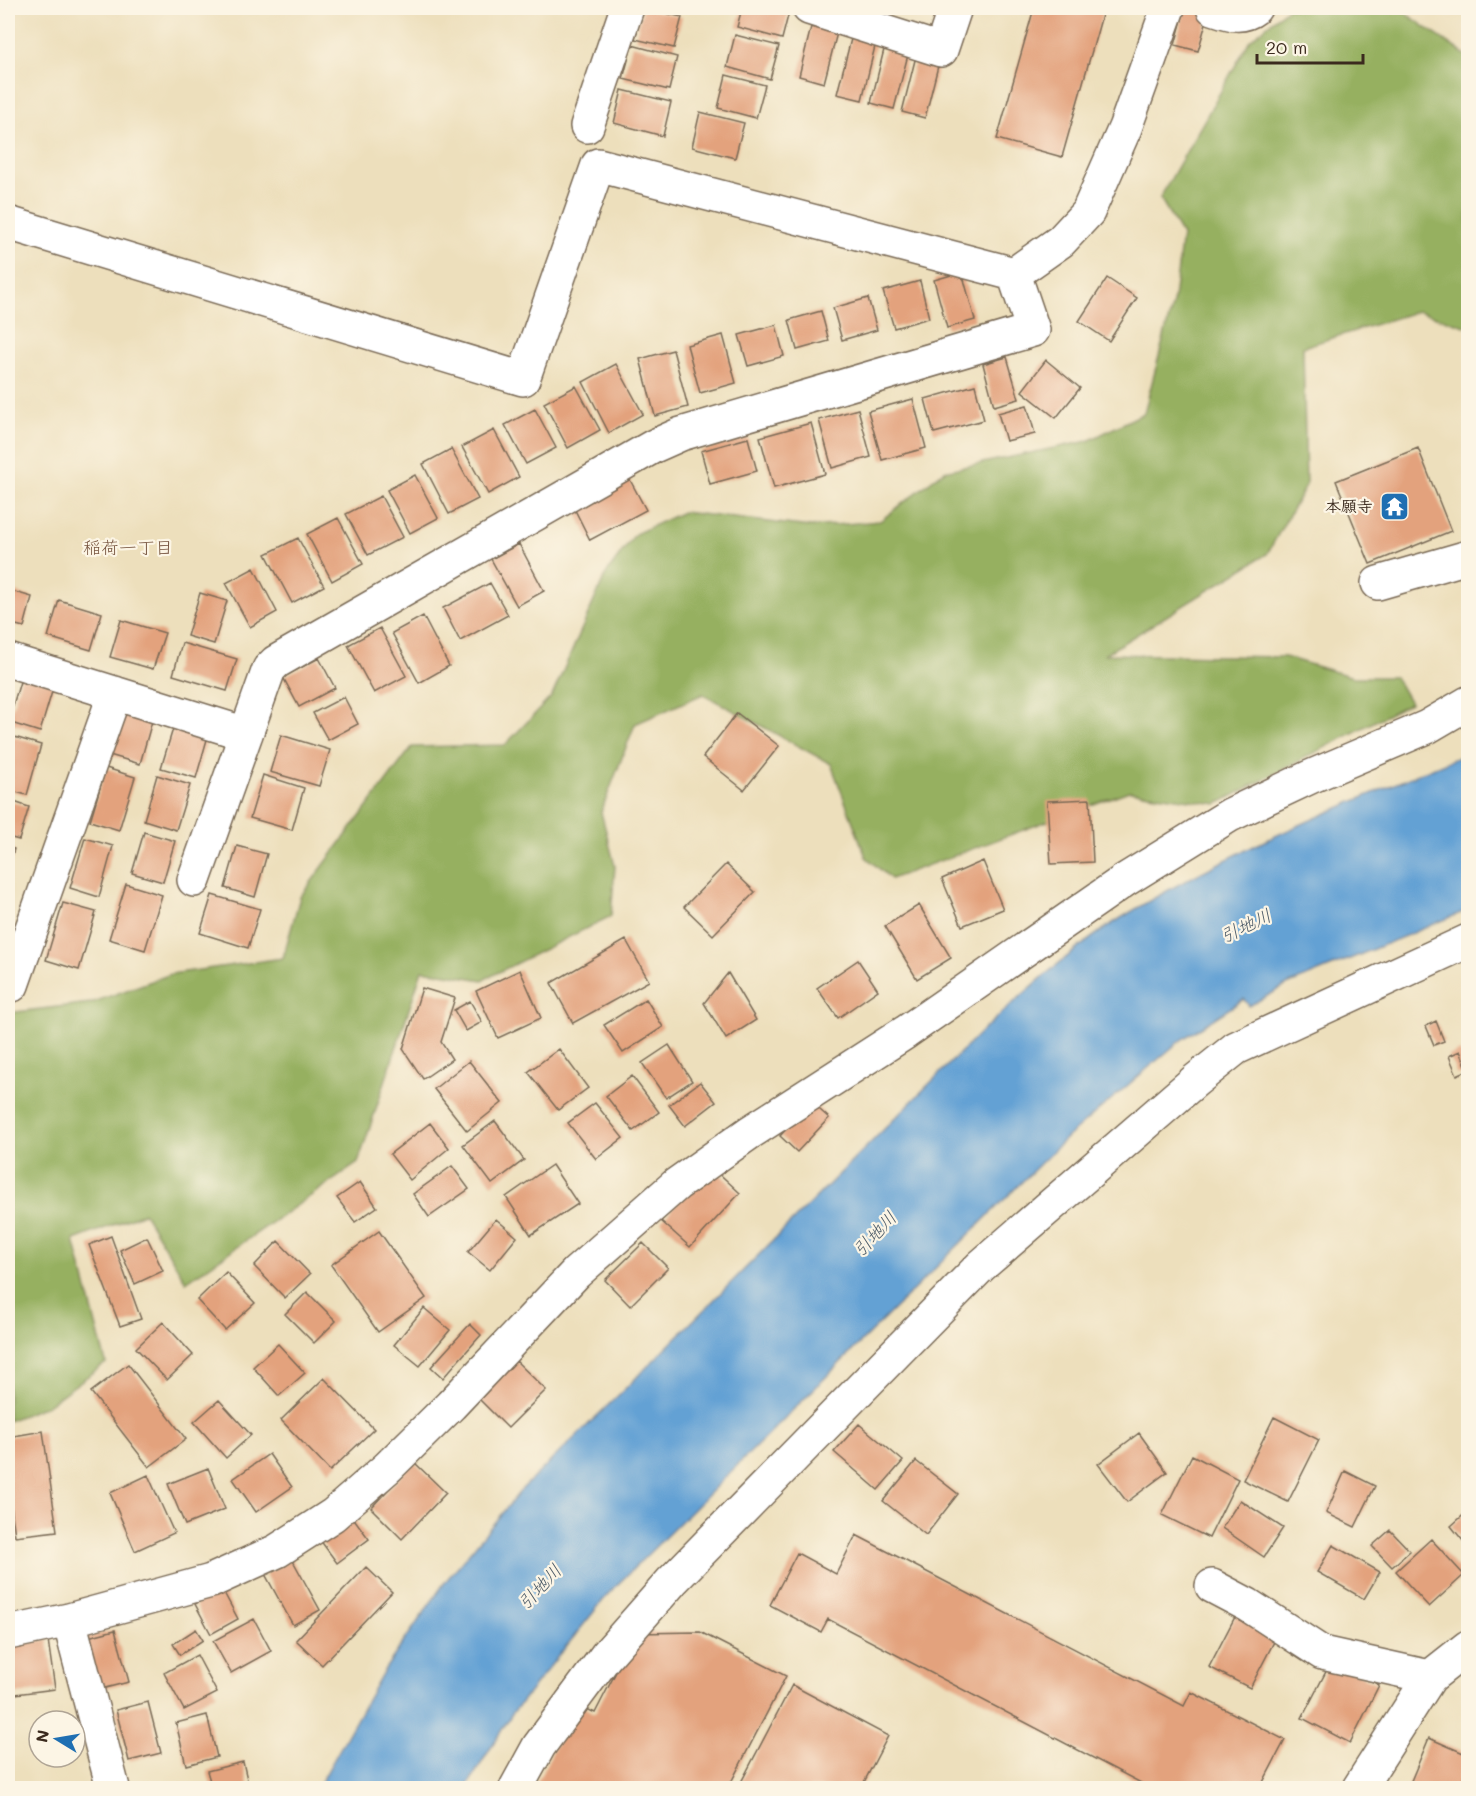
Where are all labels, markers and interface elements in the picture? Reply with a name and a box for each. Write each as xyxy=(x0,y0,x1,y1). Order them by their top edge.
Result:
scale bar xyxy=(1257,27,1364,65)
text: 20 m xyxy=(1266,35,1307,59)
temple icon: 本願寺 xyxy=(1378,490,1410,522)
place label: 本願寺 xyxy=(1325,495,1373,516)
district label: 稲荷一丁目 xyxy=(83,535,173,559)
water label: 引地川 xyxy=(1216,902,1275,948)
water label: 引地川 xyxy=(847,1205,901,1261)
water label: 引地川 xyxy=(512,1558,566,1614)
north arrow xyxy=(27,1709,87,1769)
text: N xyxy=(30,1728,53,1744)

